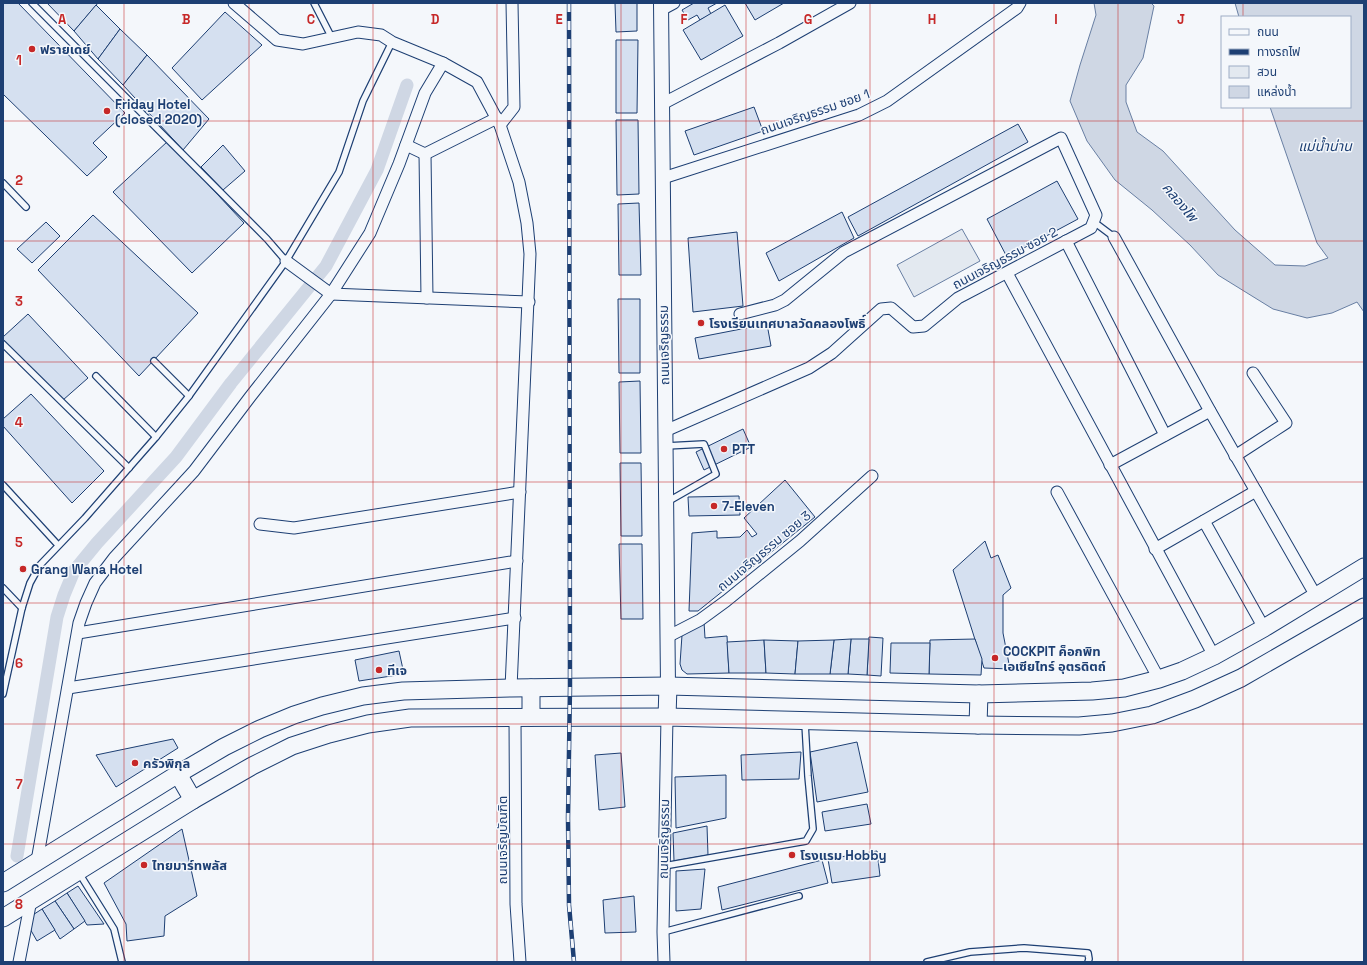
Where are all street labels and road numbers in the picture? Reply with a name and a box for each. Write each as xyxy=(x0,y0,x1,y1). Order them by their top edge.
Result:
street label: ถนนเจริญธรรม ซอย 1 xyxy=(758,85,872,139)
street label: ถนนเจริญธรรม ซอย 2 xyxy=(949,223,1061,293)
street label: ถนนเจริญธรรม xyxy=(655,305,673,385)
street label: ถนนเจริญธรรม ซอย 3 xyxy=(714,507,814,595)
street label: ถนนเจริญบัณฑิต xyxy=(494,796,511,884)
street label: ถนนเจริญธรรม xyxy=(655,799,673,879)

